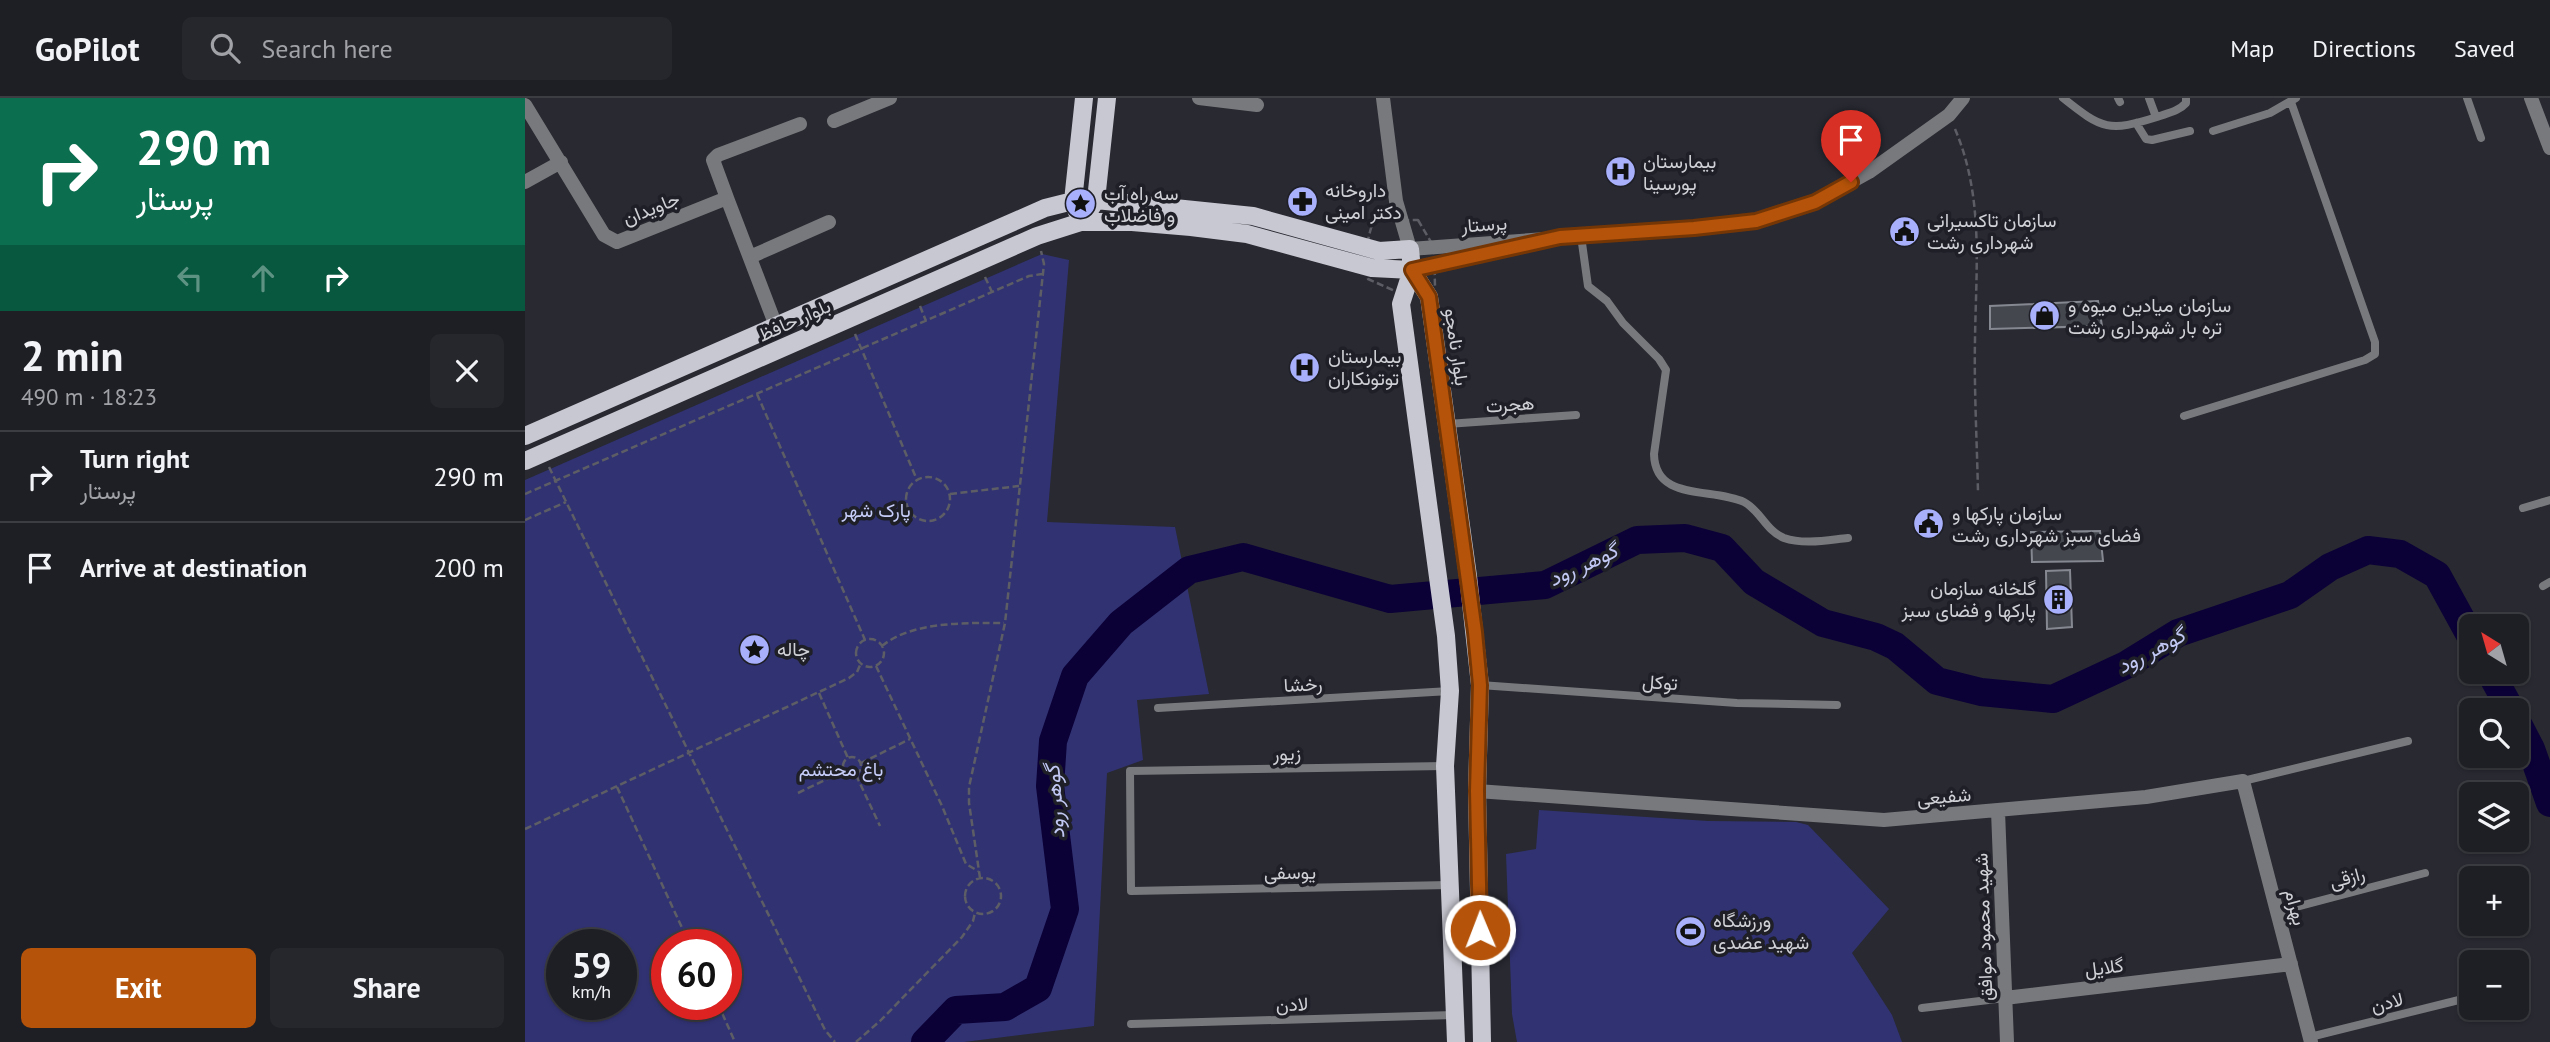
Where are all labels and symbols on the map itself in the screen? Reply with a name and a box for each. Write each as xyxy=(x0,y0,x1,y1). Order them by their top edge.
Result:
pin xyxy=(1821,110,1881,182)
place label: بیمارستان پورسینا xyxy=(1643,149,1716,197)
hospital icon: بیمارستان پورسینا xyxy=(1603,155,1637,189)
place label: داروخانه دکتر امینی xyxy=(1325,178,1402,224)
place label: سه راه آب و فاضلاب xyxy=(1104,181,1178,227)
pharmacy icon: داروخانه دکتر امینی xyxy=(1285,184,1319,218)
street label: جاویدان xyxy=(619,186,683,230)
place icon: سه راه آب و فاضلاب xyxy=(1064,187,1098,221)
place label: سازمان تاکسیرانی شهرداری رشت xyxy=(1927,208,2056,254)
street label: پرستار xyxy=(1459,210,1508,240)
public building icon: سازمان تاکسیرانی شهرداری رشت xyxy=(1887,214,1921,248)
street label: بلوار حافظ xyxy=(754,293,834,347)
place label: سازمان میادین میوه و تره بار شهرداری رشت xyxy=(2068,293,2231,339)
shop icon: سازمان میادین میوه و تره بار شهرداری رشت xyxy=(2028,299,2062,333)
street label: بلوار نامجو xyxy=(1440,307,1474,387)
place label: بیمارستان توتونکاران xyxy=(1328,344,1401,390)
hospital icon: بیمارستان توتونکاران xyxy=(1288,350,1322,384)
street label: هجرت xyxy=(1485,390,1535,418)
park label: پارک شهر xyxy=(840,498,911,524)
place label: سازمان پارکها و فضای سبز شهرداری رشت xyxy=(1952,501,2141,547)
public building icon: سازمان پارکها و فضای سبز شهرداری رشت xyxy=(1912,507,1946,541)
water label: گوهر رود xyxy=(1544,535,1625,592)
place label: گلخانه سازمان پارکها و فضای سبز xyxy=(1901,576,2036,624)
building icon: گلخانه سازمان پارکها و فضای سبز xyxy=(2042,582,2076,616)
north arrow xyxy=(2459,614,2529,684)
water label: گوهر رود xyxy=(2112,620,2193,680)
place icon: چاله xyxy=(737,632,771,666)
place label: چاله xyxy=(777,637,810,663)
street label: توکل xyxy=(1641,669,1679,695)
street label: رخشا xyxy=(1283,671,1323,697)
street label: زیور xyxy=(1272,741,1301,765)
park label: باغ محتشم xyxy=(799,757,883,782)
water label: گوهر رود xyxy=(1038,761,1071,840)
street label: شفیعی xyxy=(1916,782,1972,810)
street label: شهید محمود موافق xyxy=(1968,853,1998,1001)
street label: یوسفی xyxy=(1264,860,1316,884)
street label: رازقی xyxy=(2327,861,2367,893)
street label: بهرام xyxy=(2279,886,2312,928)
position arrow xyxy=(1443,893,1517,967)
place label: ورزشگاه شهید عضدی xyxy=(1713,908,1809,954)
sports icon: ورزشگاه شهید عضدی xyxy=(1673,914,1707,948)
speed limit sign: 60 xyxy=(651,929,742,1020)
street label: گلایل xyxy=(2083,953,2125,981)
street label: لادن xyxy=(2368,986,2406,1018)
street label: لادن xyxy=(1275,991,1309,1017)

